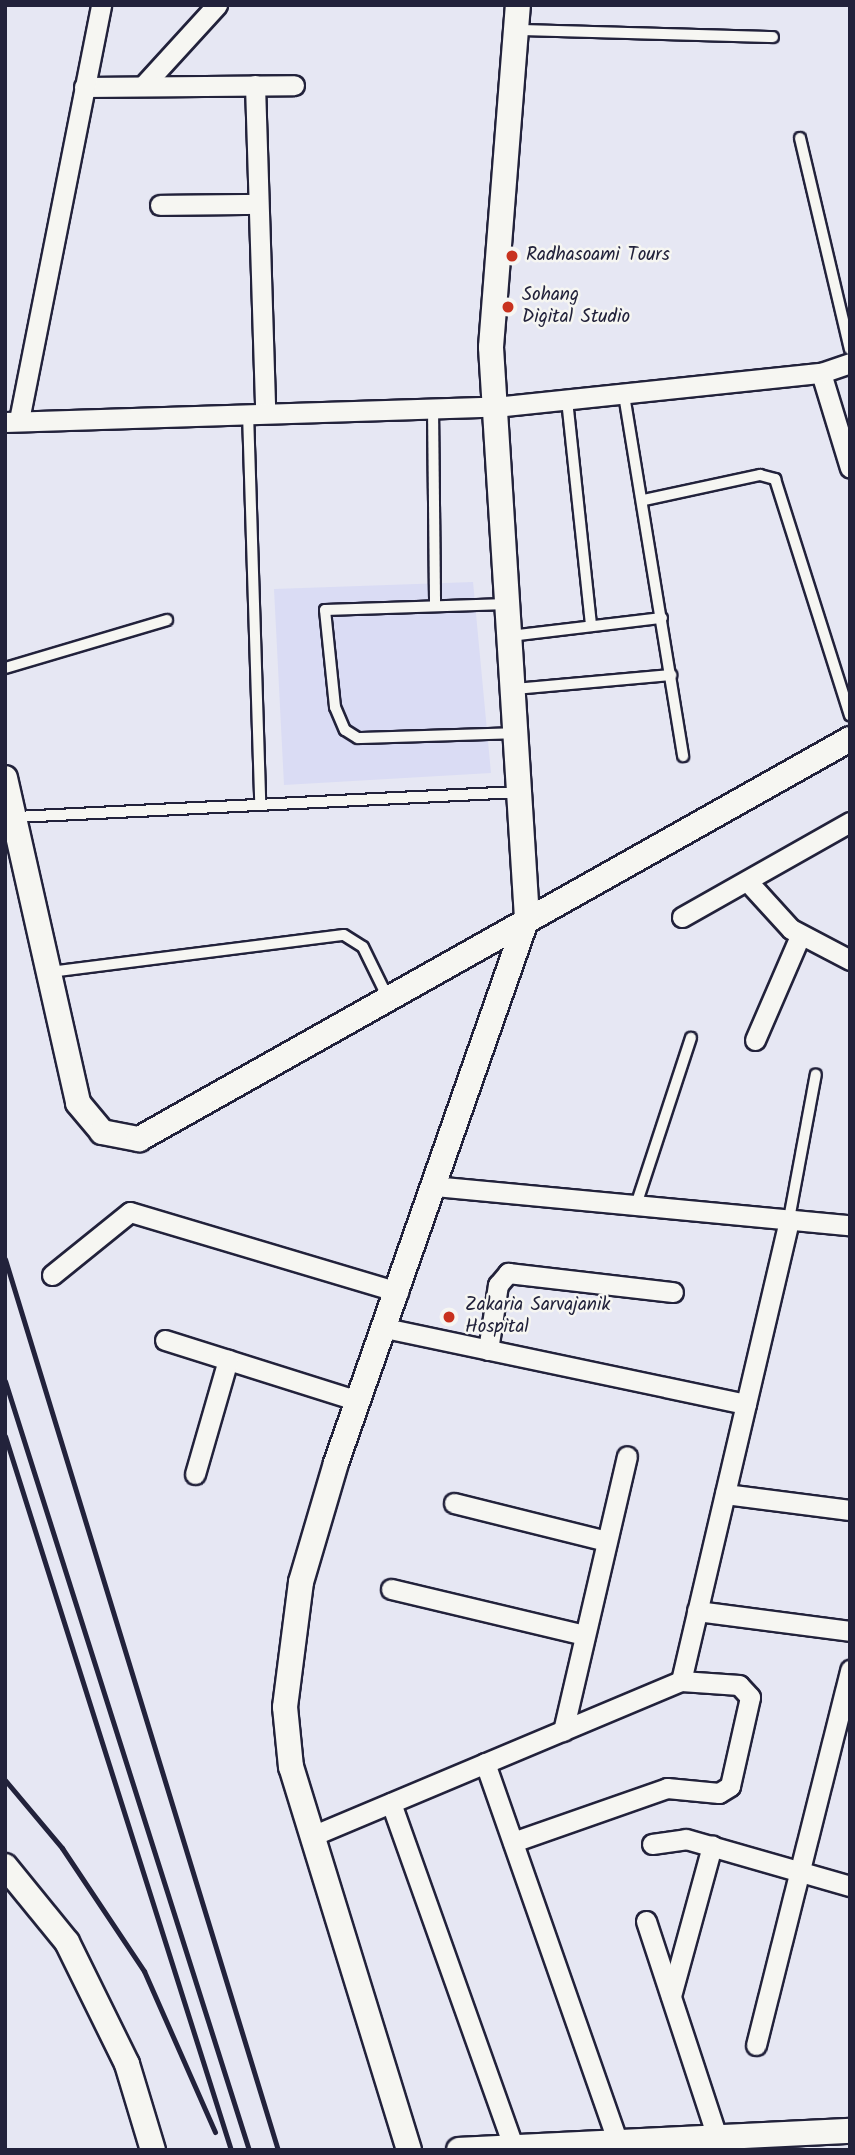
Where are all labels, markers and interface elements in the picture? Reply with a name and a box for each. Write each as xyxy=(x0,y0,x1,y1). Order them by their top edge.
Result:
place label: Radhasoami Tours xyxy=(526,245,670,267)
marker: Radhasoami Tours xyxy=(504,248,520,264)
place label: Sohang Digital Studio xyxy=(522,285,630,329)
marker: Sohang Digital Studio xyxy=(500,299,516,315)
place label: Zakaria Sarvajanik Hospital xyxy=(465,1295,610,1339)
marker: Zakaria Sarvajanik Hospital xyxy=(439,1307,459,1327)

